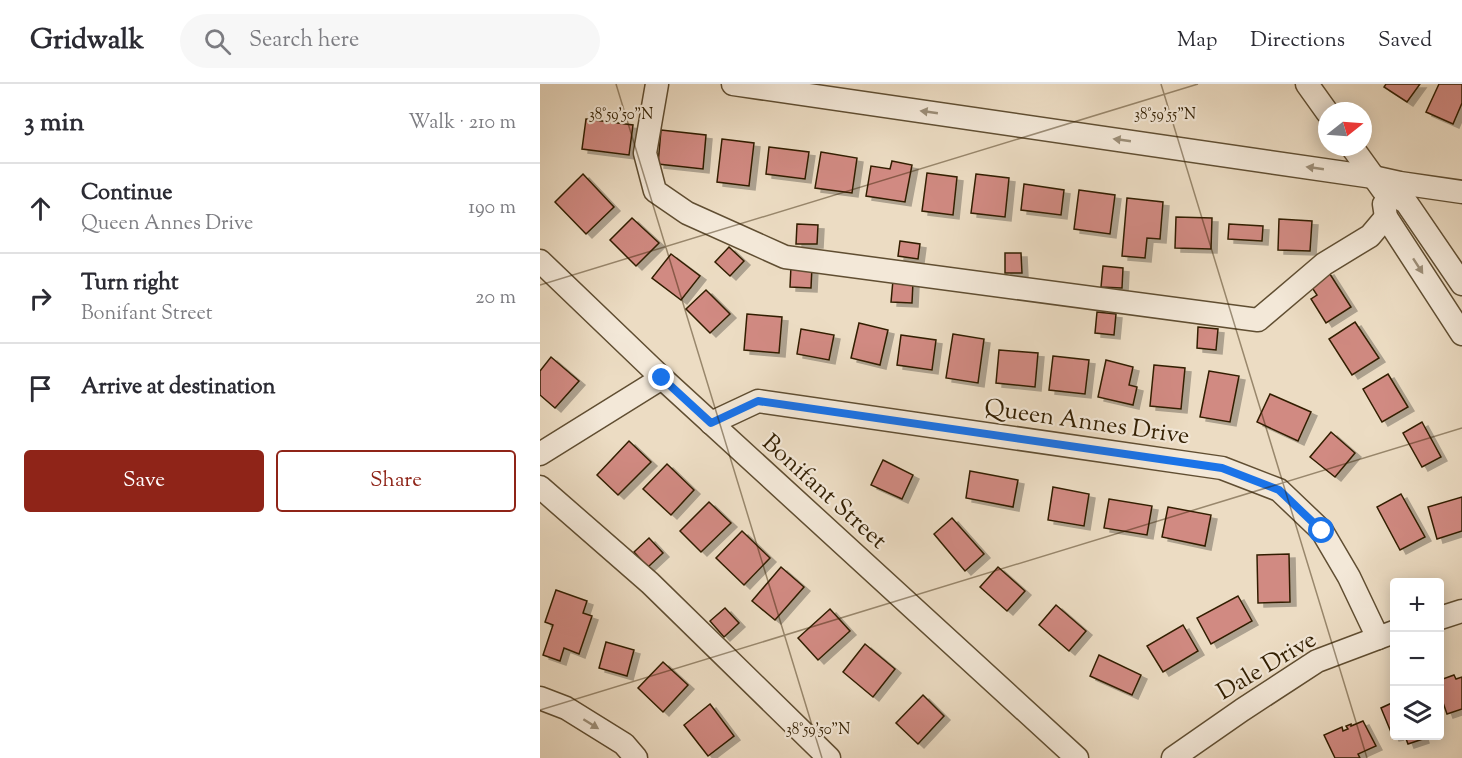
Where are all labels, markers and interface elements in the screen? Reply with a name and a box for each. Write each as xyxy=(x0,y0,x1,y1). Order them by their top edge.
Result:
search box xyxy=(180,14,600,68)
text: Gridwalk xyxy=(30,21,144,61)
icon: search xyxy=(201,25,234,58)
text: Search here xyxy=(249,25,359,57)
text: Map xyxy=(1177,26,1217,56)
text: Directions xyxy=(1250,26,1345,56)
text: Saved xyxy=(1378,26,1432,56)
north arrow xyxy=(1318,102,1372,156)
text: 3 min xyxy=(24,105,84,142)
text: 38°59'50"N xyxy=(589,105,653,126)
text: 38°59'55"N xyxy=(1134,105,1196,126)
one-way arrow xyxy=(919,108,938,117)
text: Walk · 210 m xyxy=(408,109,516,138)
one-way arrow xyxy=(1112,136,1131,145)
one-way arrow xyxy=(1305,164,1324,173)
text: Continue xyxy=(81,178,172,210)
icon: ahead xyxy=(24,192,57,225)
text: 190 m xyxy=(468,194,516,223)
text: Queen Annes Drive xyxy=(81,210,253,239)
one-way arrow xyxy=(1412,258,1423,274)
text: Turn right xyxy=(81,268,178,300)
icon: right xyxy=(24,282,57,315)
text: 20 m xyxy=(475,284,516,313)
text: Bonifant Street xyxy=(81,300,213,329)
route end xyxy=(648,364,674,390)
icon: arrive xyxy=(24,372,57,405)
text: Arrive at destination xyxy=(81,372,276,404)
street label: Queen Annes Drive xyxy=(982,392,1191,454)
street label: Bonifant Street xyxy=(754,427,894,558)
button: Save xyxy=(24,450,264,512)
button: Share xyxy=(276,450,516,512)
route start xyxy=(1308,517,1334,543)
map controls xyxy=(1390,578,1444,740)
button: + xyxy=(1390,578,1444,632)
street label: Dale Drive xyxy=(1211,624,1323,710)
button: − xyxy=(1390,632,1444,686)
button: layers xyxy=(1390,686,1444,740)
one-way arrow xyxy=(582,718,599,729)
text: 38°59'50"N xyxy=(786,720,850,741)

